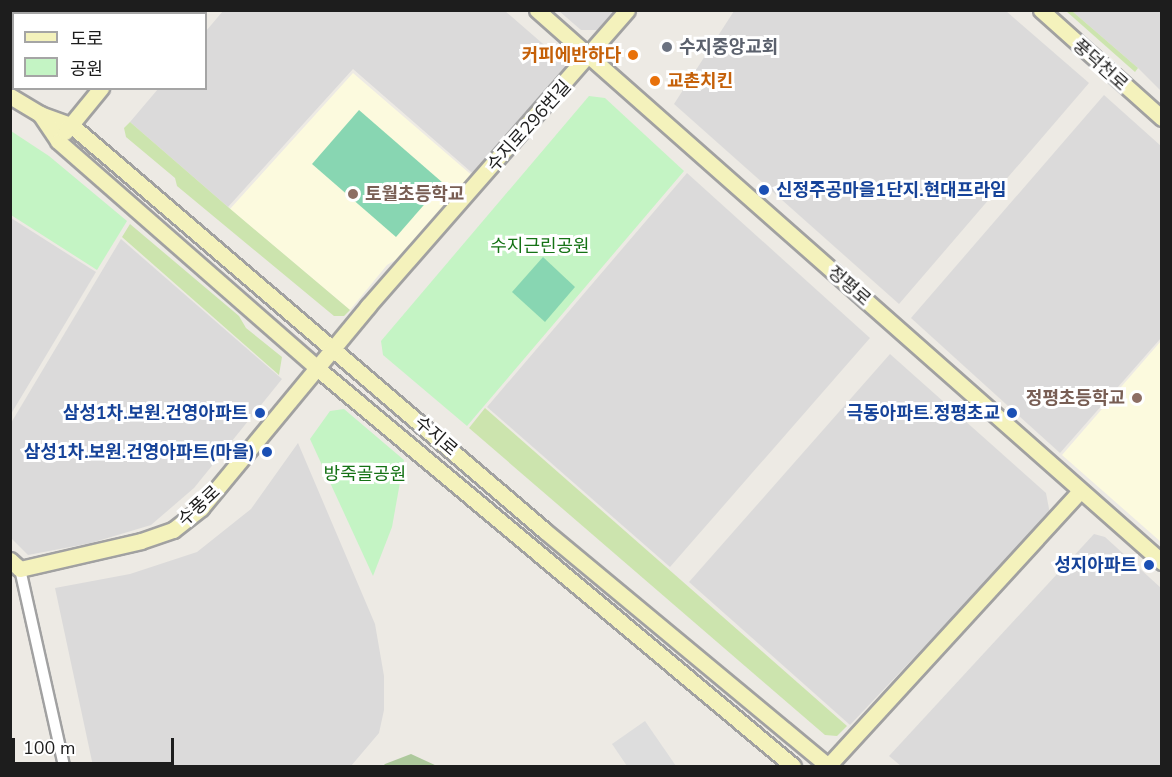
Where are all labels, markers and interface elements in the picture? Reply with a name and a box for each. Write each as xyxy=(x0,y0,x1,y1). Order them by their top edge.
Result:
legend xyxy=(12,12,207,90)
text: 도로 xyxy=(70,27,103,51)
street label: 풍덕천로 xyxy=(1068,35,1132,95)
place label: 수지중앙교회 xyxy=(679,36,778,58)
marker: 수지중앙교회 xyxy=(660,40,674,54)
place label: 커피에반하다 xyxy=(522,44,621,66)
marker: 커피에반하다 xyxy=(626,48,640,62)
text: 공원 xyxy=(70,57,103,81)
place label: 교촌치킨 xyxy=(667,70,733,92)
marker: 교촌치킨 xyxy=(648,74,662,88)
street label: 수지로296번길 xyxy=(482,76,576,176)
place label: 신정주공마을1단지.현대프라임 xyxy=(776,179,1007,201)
place label: 토월초등학교 xyxy=(365,183,464,205)
marker: 신정주공마을1단지.현대프라임 xyxy=(757,183,771,197)
marker: 토월초등학교 xyxy=(346,187,360,201)
park label: 수지근린공원 xyxy=(490,235,590,257)
street label: 정평로 xyxy=(823,262,875,310)
place label: 정평초등학교 xyxy=(1026,387,1125,409)
marker: 정평초등학교 xyxy=(1130,391,1144,405)
place label: 삼성1차.보원.건영아파트 xyxy=(63,402,248,424)
place label: 극동아파트.정평초교 xyxy=(846,402,1000,424)
marker: 삼성1차.보원.건영아파트 xyxy=(253,406,267,420)
marker: 극동아파트.정평초교 xyxy=(1005,406,1019,420)
street label: 수지로 xyxy=(410,412,462,460)
place label: 삼성1차.보원.건영아파트(마을) xyxy=(24,441,255,463)
marker: 삼성1차.보원.건영아파트(마을) xyxy=(260,445,274,459)
park label: 방죽골공원 xyxy=(324,463,406,485)
street label: 수풍로 xyxy=(173,481,225,531)
place label: 성지아파트 xyxy=(1054,554,1137,576)
marker: 성지아파트 xyxy=(1142,558,1156,572)
scale bar xyxy=(15,726,177,764)
text: 100 m xyxy=(23,736,75,760)

